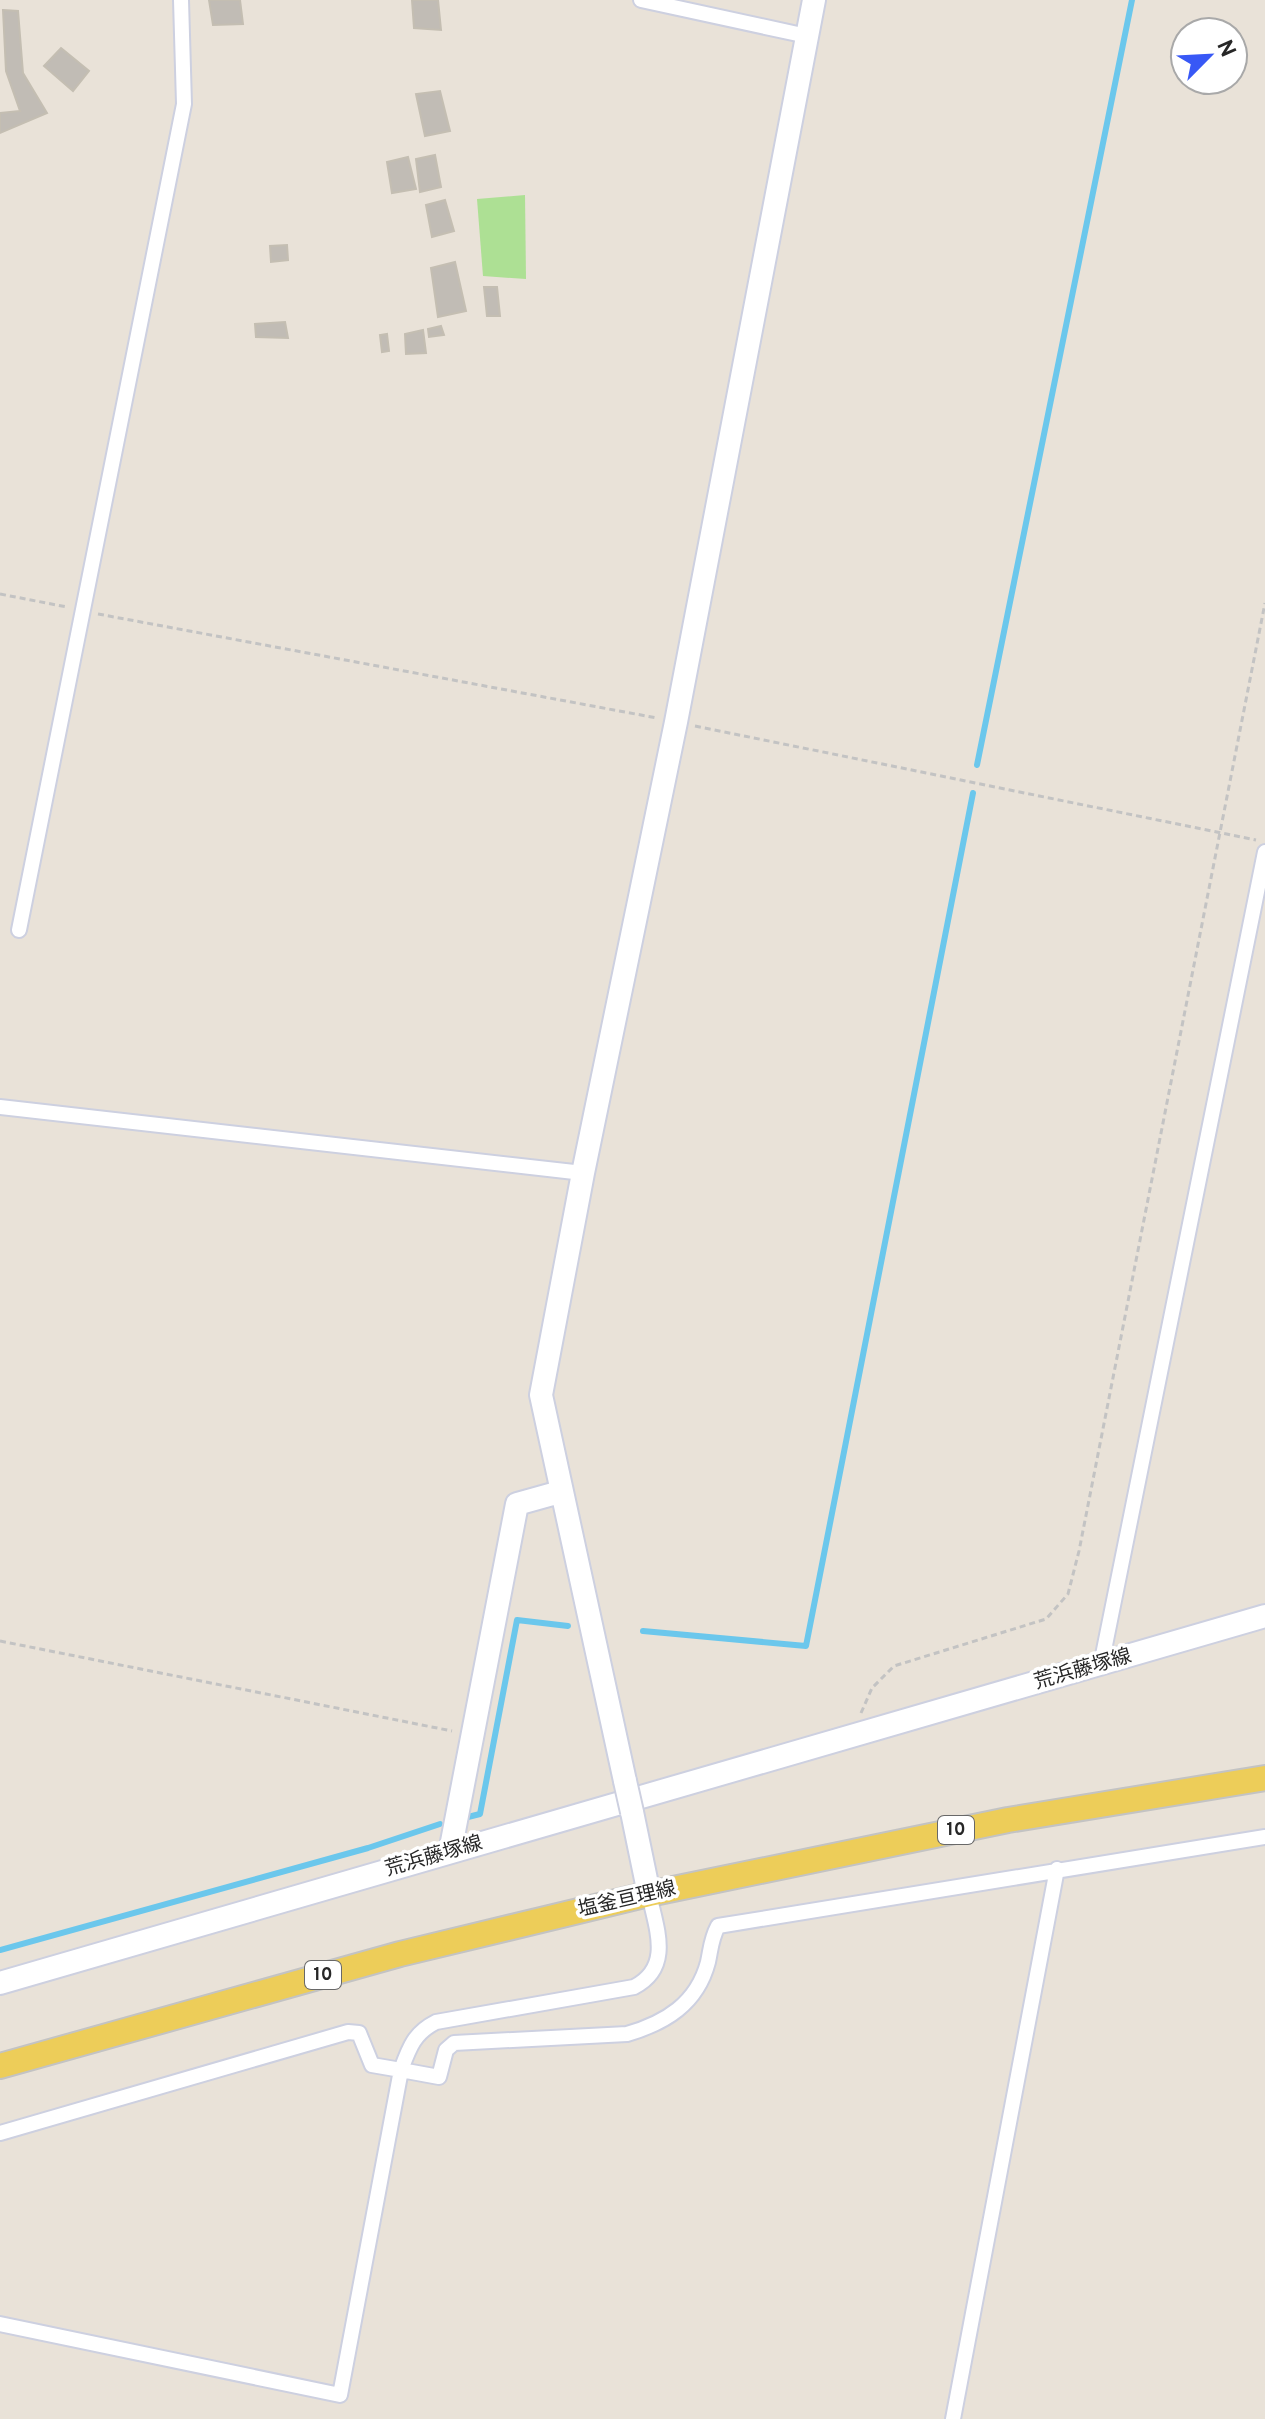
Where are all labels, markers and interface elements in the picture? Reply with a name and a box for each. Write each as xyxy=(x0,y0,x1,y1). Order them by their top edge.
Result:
north arrow xyxy=(1169,16,1249,96)
text: N xyxy=(1209,36,1241,62)
street label: 荒浜藤塚線 xyxy=(1031,1644,1135,1696)
road number: 10 xyxy=(938,1816,974,1844)
street label: 荒浜藤塚線 xyxy=(382,1831,486,1883)
street label: 塩釜亘理線 xyxy=(575,1876,679,1924)
road number: 10 xyxy=(305,1961,341,1989)

